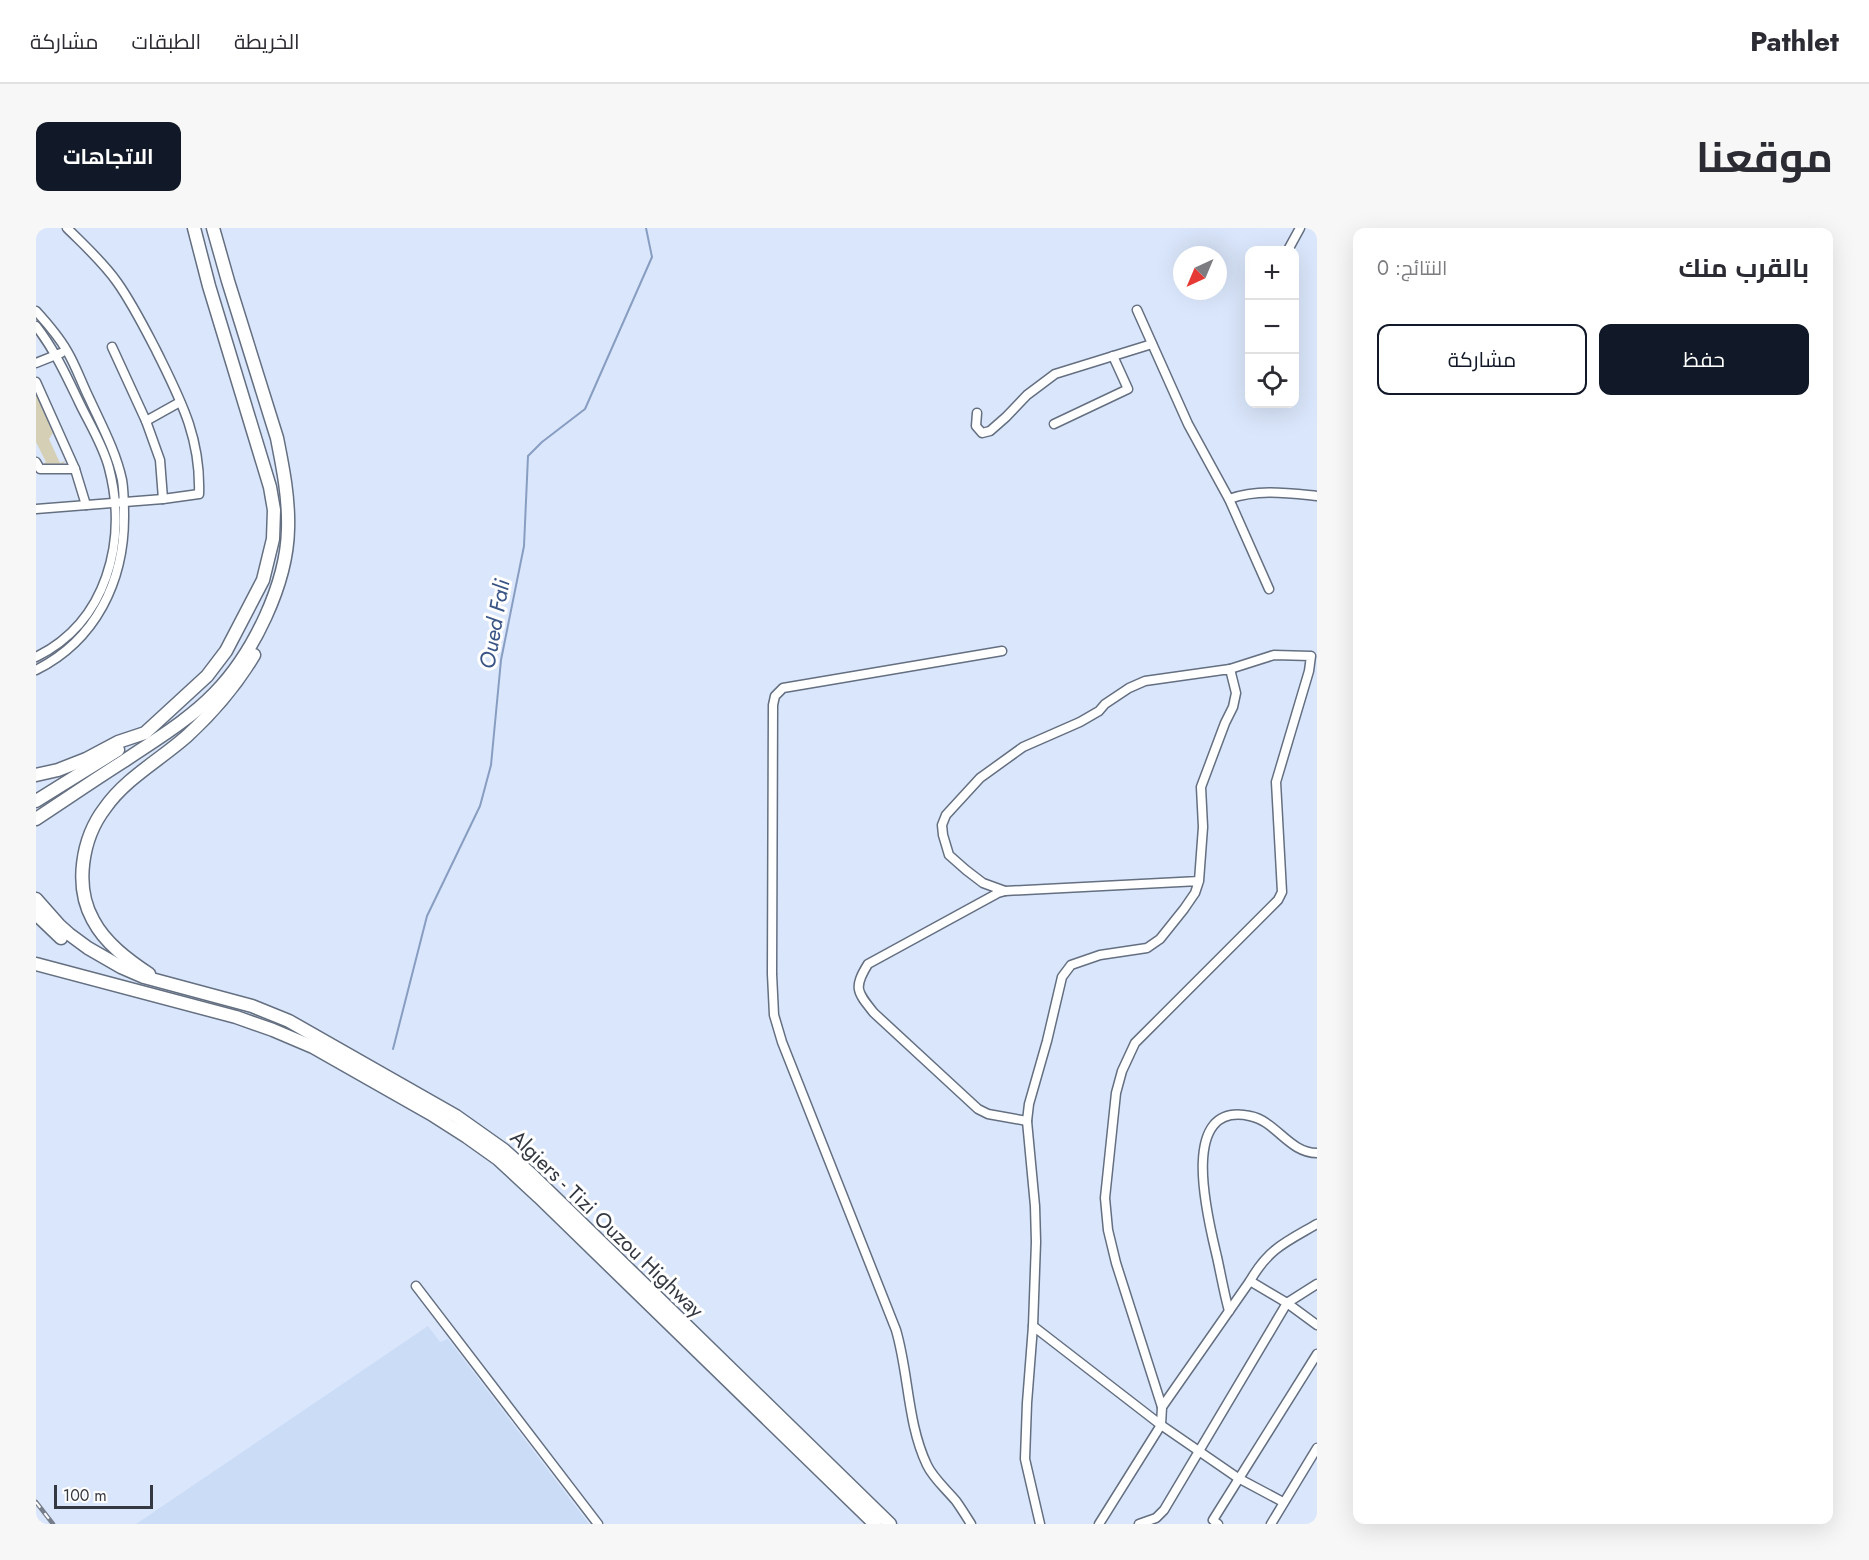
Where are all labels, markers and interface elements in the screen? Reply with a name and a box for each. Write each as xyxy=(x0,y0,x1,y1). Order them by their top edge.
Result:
text: Pathlet xyxy=(1750,21,1839,62)
text: مشاركة xyxy=(30,27,99,57)
text: الطبقات xyxy=(132,27,201,57)
text: الخريطة xyxy=(234,27,300,57)
button: الاتجاهات xyxy=(36,122,181,191)
text: موقعنا xyxy=(1696,127,1833,188)
north arrow xyxy=(1173,246,1227,300)
map controls xyxy=(1245,246,1299,408)
button: + xyxy=(1245,246,1299,300)
text: بالقرب منك xyxy=(1679,249,1809,287)
text: النتائج: 0 xyxy=(1377,254,1447,283)
button: − xyxy=(1245,300,1299,354)
button: مشاركة xyxy=(1377,324,1587,395)
button: حفظ xyxy=(1599,324,1809,395)
button: locate xyxy=(1245,354,1299,408)
water label: Oued Fali xyxy=(470,576,518,671)
street label: Algiers - Tizi Ouzou Highway xyxy=(503,1123,711,1325)
scale bar xyxy=(54,1482,153,1510)
text: 100 m xyxy=(63,1484,107,1507)

